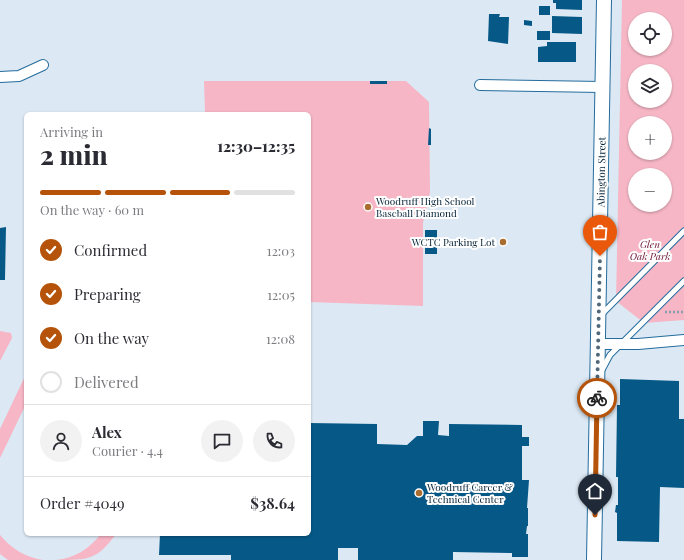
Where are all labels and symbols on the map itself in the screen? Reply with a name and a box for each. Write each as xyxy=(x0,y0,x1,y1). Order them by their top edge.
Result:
street label: Abington Street xyxy=(593,136,609,208)
place label: Woodruff High School Baseball Diamond xyxy=(375,194,475,220)
marker: Woodruff High School Baseball Diamond xyxy=(363,202,373,212)
pin xyxy=(583,215,617,256)
place label: WCTC Parking Lot xyxy=(411,235,495,249)
marker: WCTC Parking Lot xyxy=(498,237,508,247)
park label: Glen Oak Park xyxy=(630,237,670,263)
courier xyxy=(577,378,617,418)
pin xyxy=(578,474,612,515)
place label: Woodruff Career & Technical Center xyxy=(426,480,513,506)
marker: Woodruff Career & Technical Center xyxy=(414,488,424,498)

